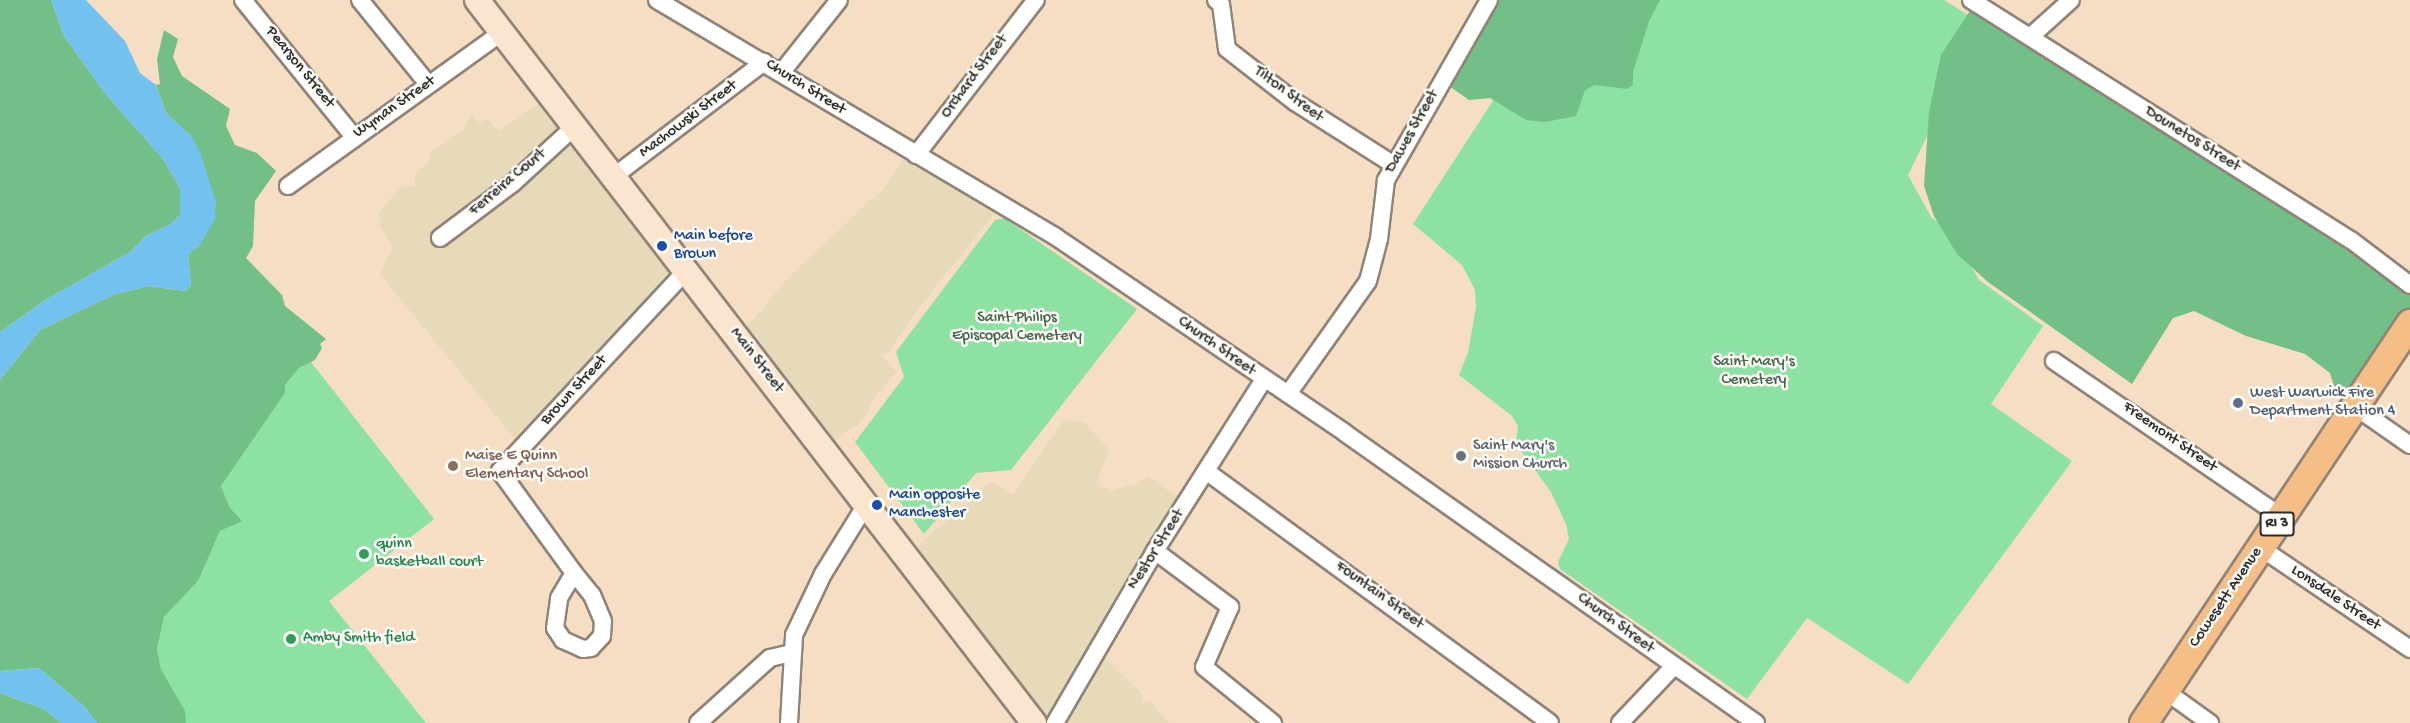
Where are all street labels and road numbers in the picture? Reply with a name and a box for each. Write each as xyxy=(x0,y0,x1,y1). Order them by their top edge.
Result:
street label: Pearson Street xyxy=(260,23,338,113)
street label: Orchard Street xyxy=(937,31,1013,123)
street label: Church Street xyxy=(761,56,849,120)
street label: Tilton Street xyxy=(1249,63,1327,127)
street label: Wyman Street xyxy=(350,73,440,143)
street label: Machowski Street xyxy=(636,77,742,163)
street label: Dawes Street xyxy=(1382,87,1444,177)
street label: Dounetos Street xyxy=(2141,103,2243,177)
street label: Ferreira Court xyxy=(466,145,550,221)
street label: Church Street xyxy=(1173,313,1259,381)
street label: Main Street xyxy=(725,325,787,397)
street label: Brown Street xyxy=(538,352,612,430)
street label: Freemont Street xyxy=(2118,398,2220,478)
street label: Nestor Street xyxy=(1125,506,1189,594)
road number: RI 3 xyxy=(2259,512,2295,536)
street label: Cowesett Avenue xyxy=(2186,544,2268,652)
street label: Fountain Street xyxy=(1331,558,1427,634)
street label: Lonsdale Street xyxy=(2286,562,2384,636)
street label: Church Street xyxy=(1573,590,1657,658)

